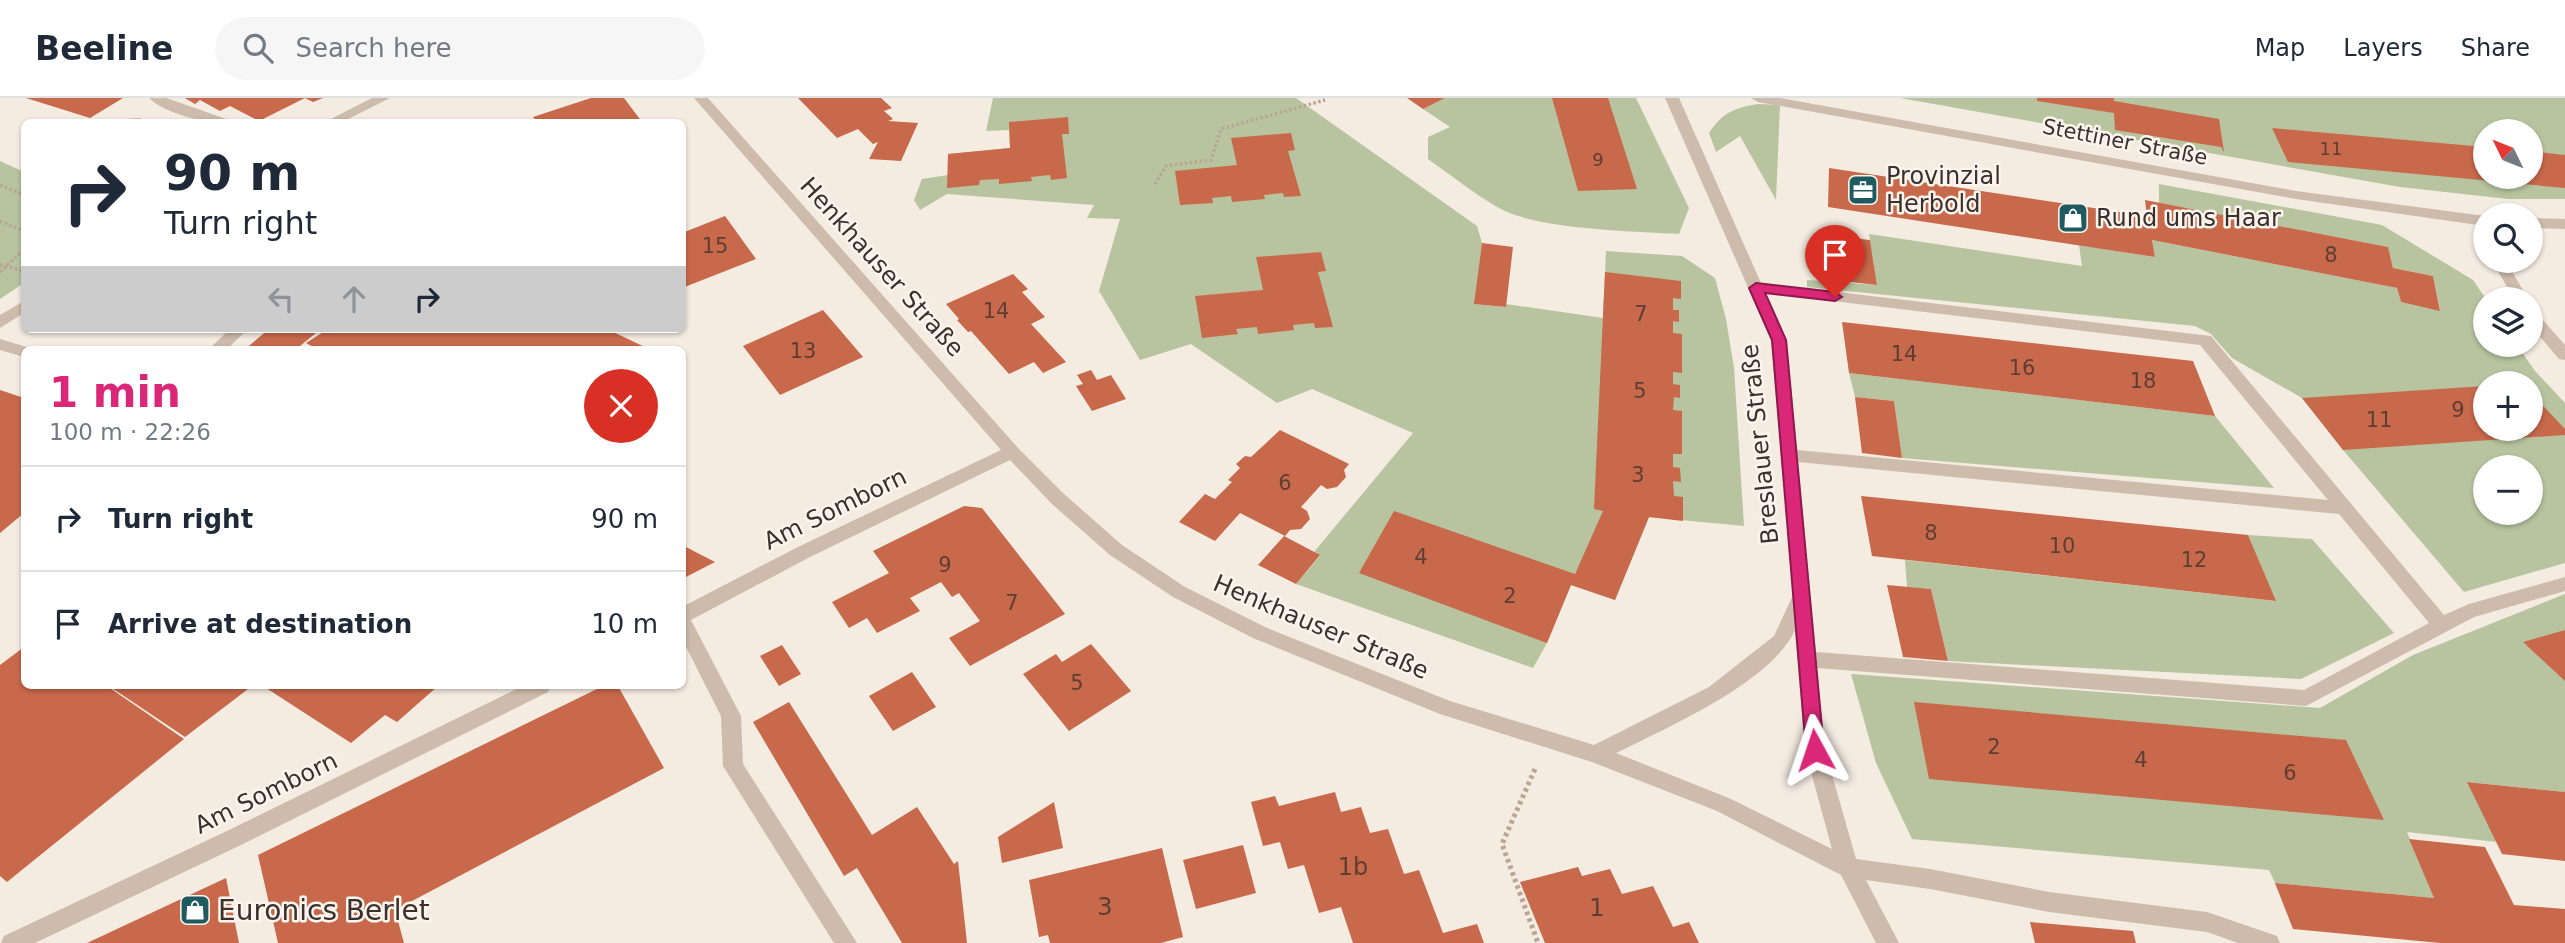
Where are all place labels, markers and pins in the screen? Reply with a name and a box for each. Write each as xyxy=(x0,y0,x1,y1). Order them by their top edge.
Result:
place label: Provinzial Herbold xyxy=(1886,162,2001,218)
office icon: Provinzial Herbold xyxy=(1846,173,1880,207)
shop icon: Rund ums Haar xyxy=(2056,201,2090,235)
place label: Rund ums Haar xyxy=(2096,204,2281,232)
pin xyxy=(1805,225,1865,297)
shop icon: Euronics Berlet xyxy=(178,893,212,927)
place label: Euronics Berlet xyxy=(218,894,430,927)

